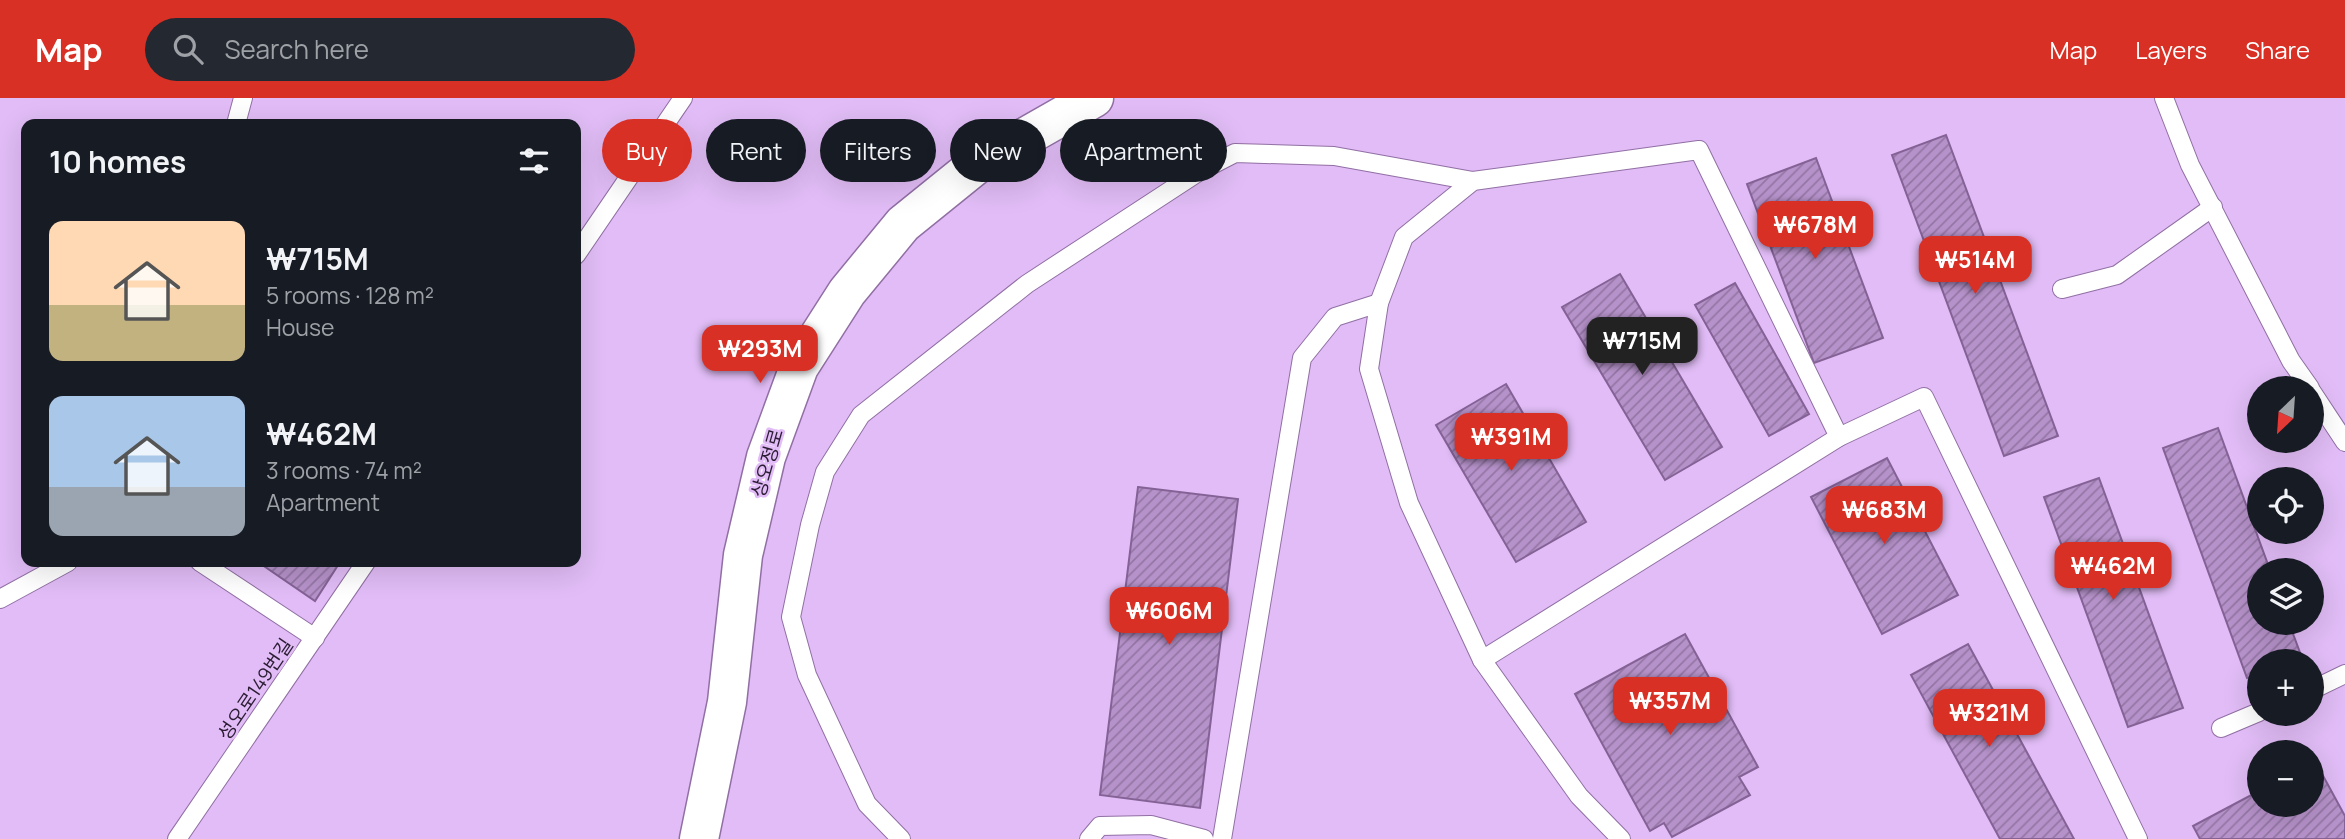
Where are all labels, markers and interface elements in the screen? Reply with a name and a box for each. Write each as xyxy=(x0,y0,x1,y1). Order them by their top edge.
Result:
search box xyxy=(145,18,635,81)
text: Map xyxy=(35,27,103,72)
icon: search xyxy=(169,30,207,68)
text: Search here xyxy=(225,31,369,67)
text: Map xyxy=(2050,33,2097,66)
text: Layers xyxy=(2135,33,2207,66)
text: Share xyxy=(2245,33,2310,66)
chip: Buy xyxy=(602,119,692,182)
chip: Rent xyxy=(706,119,806,182)
chip: Filters xyxy=(820,119,936,182)
chip: New xyxy=(950,119,1046,182)
chip: Apartment xyxy=(1060,119,1227,182)
text: 10 homes xyxy=(49,141,186,182)
icon: filters xyxy=(515,142,553,180)
pin: ₩678M xyxy=(1766,202,1864,261)
text: ₩678M xyxy=(1773,208,1857,240)
pin: ₩514M xyxy=(1926,236,2024,296)
text: ₩715M xyxy=(266,238,369,279)
text: ₩514M xyxy=(1935,243,2015,275)
icon: home xyxy=(105,249,189,333)
text: 5 rooms · 128 m² xyxy=(266,279,434,311)
text: House xyxy=(266,311,335,343)
pin: ₩715M xyxy=(1593,317,1691,377)
text: ₩715M xyxy=(1603,324,1681,356)
pin: ₩293M xyxy=(711,326,809,385)
text: ₩293M xyxy=(718,332,802,364)
north arrow xyxy=(2247,376,2324,453)
map controls xyxy=(2247,376,2324,817)
text: ₩462M xyxy=(266,413,377,454)
pin: ₩391M xyxy=(1462,414,1560,473)
text: ₩391M xyxy=(1471,420,1551,452)
icon: home xyxy=(105,424,189,508)
street label: 상오정로 xyxy=(745,426,789,500)
text: 3 rooms · 74 m² xyxy=(266,454,422,486)
button: locate xyxy=(2247,467,2324,544)
text: Apartment xyxy=(266,486,380,518)
pin: ₩683M xyxy=(1835,486,1933,546)
text: ₩683M xyxy=(1842,493,1926,525)
pin: ₩462M xyxy=(2064,542,2162,602)
text: ₩462M xyxy=(2071,549,2155,581)
button: layers xyxy=(2247,558,2324,635)
pin: ₩606M xyxy=(1120,588,1218,647)
text: ₩606M xyxy=(1126,594,1212,626)
street label: 성오로149번길 xyxy=(211,633,299,745)
button: + xyxy=(2247,649,2324,726)
pin: ₩357M xyxy=(1621,678,1719,737)
text: ₩357M xyxy=(1629,684,1711,716)
pin: ₩321M xyxy=(1940,690,2038,749)
text: ₩321M xyxy=(1949,696,2029,728)
button: − xyxy=(2247,740,2324,817)

